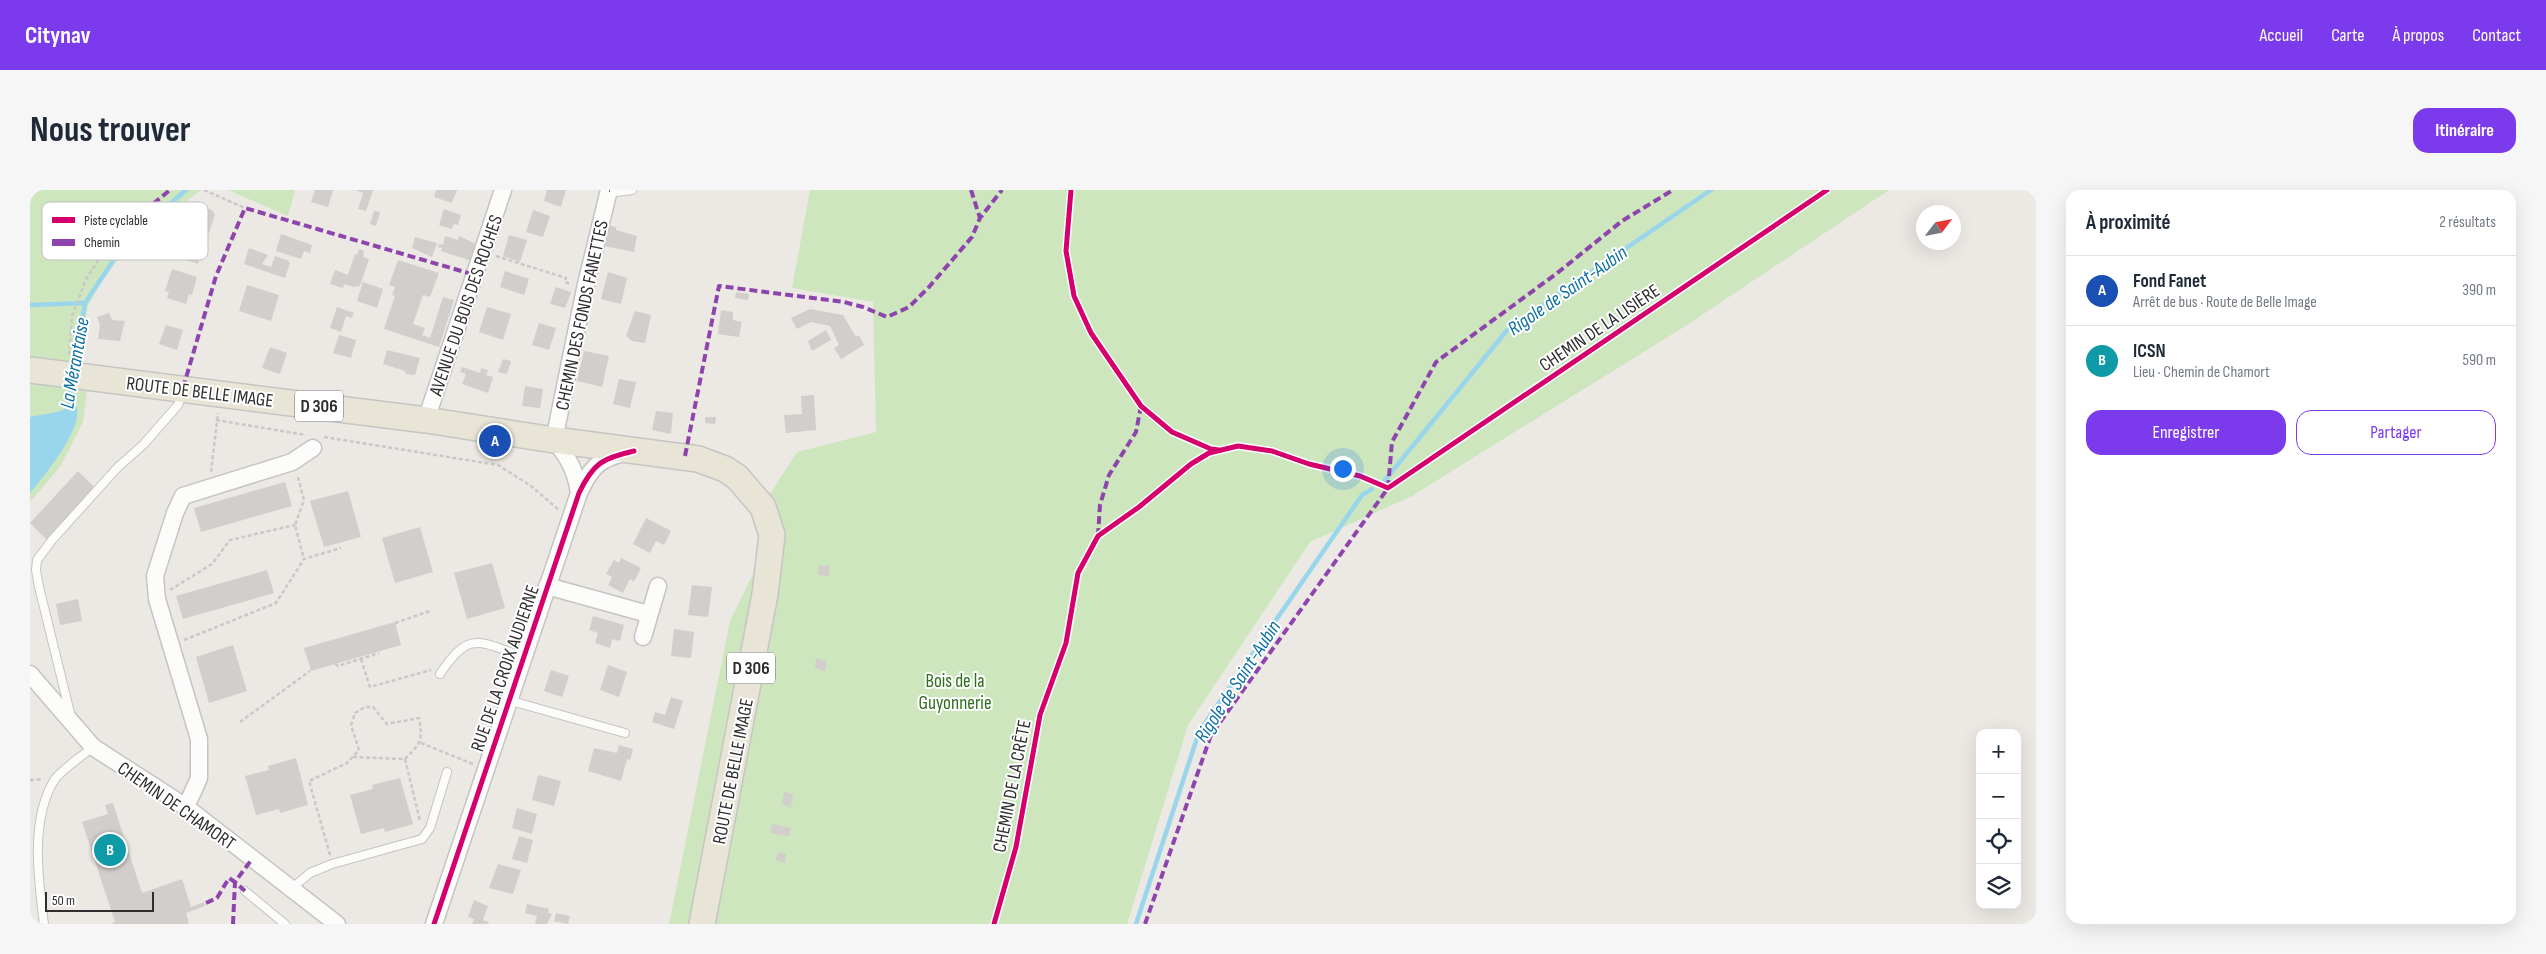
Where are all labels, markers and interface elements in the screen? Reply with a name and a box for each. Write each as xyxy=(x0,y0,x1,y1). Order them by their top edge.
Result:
text: Citynav xyxy=(25,21,91,50)
text: Accueil xyxy=(2259,25,2303,46)
text: Carte xyxy=(2331,25,2364,46)
text: À propos xyxy=(2392,25,2444,46)
text: Contact xyxy=(2472,25,2521,46)
button: Itinéraire xyxy=(2413,108,2516,153)
text: Nous trouver xyxy=(30,109,191,152)
legend xyxy=(42,202,208,260)
north arrow xyxy=(1916,205,1961,250)
text: À proximité xyxy=(2086,210,2171,235)
text: Piste cyclable xyxy=(84,212,148,229)
street label: AVENUE DU BOIS DES ROCHES xyxy=(424,212,508,400)
text: 2 résultats xyxy=(2439,213,2496,232)
street label: CHEMIN DES FONDS FANETTES xyxy=(551,218,614,412)
text: Chemin xyxy=(84,234,120,251)
water label: Rigole de Saint-Aubin xyxy=(1503,241,1632,341)
text: Fond Fanet xyxy=(2133,270,2206,293)
street label: CHEMIN DE LA LISIÈRE xyxy=(1535,279,1664,377)
text: A xyxy=(2098,281,2106,300)
text: 390 m xyxy=(2462,281,2496,300)
text: Arrêt de bus · Route de Belle Image xyxy=(2133,293,2317,312)
water label: La Mérantaise xyxy=(55,316,95,411)
text: ICSN xyxy=(2133,340,2166,363)
text: B xyxy=(2098,351,2106,370)
text: 590 m xyxy=(2463,351,2496,370)
text: Lieu · Chemin de Chamort xyxy=(2133,363,2270,382)
street label: ROUTE DE BELLE IMAGE xyxy=(125,372,275,413)
road number: D 306 xyxy=(295,390,343,422)
button: Enregistrer xyxy=(2086,410,2286,455)
button: Partager xyxy=(2296,410,2496,455)
pin: A xyxy=(479,422,511,460)
your location xyxy=(1330,456,1356,482)
street label: RUE DE LA CROIX AUDIERNE xyxy=(466,582,545,755)
water label: Rigole de Saint-Aubin xyxy=(1189,616,1286,747)
road number: D 306 xyxy=(727,652,775,683)
park label: Bois de la Guyonnerie xyxy=(918,670,992,715)
street label: ROUTE DE BELLE IMAGE xyxy=(708,697,759,846)
street label: CHEMIN DE LA CRÊTE xyxy=(988,718,1037,854)
map controls xyxy=(1976,729,2021,909)
button: + xyxy=(1976,729,2021,774)
street label: CHEMIN DE CHAMORT xyxy=(113,757,240,856)
button: − xyxy=(1976,774,2021,819)
button: locate xyxy=(1976,819,2021,864)
pin: B xyxy=(94,831,126,869)
button: layers xyxy=(1976,864,2021,909)
scale bar xyxy=(45,889,154,912)
text: 50 m xyxy=(52,892,75,909)

